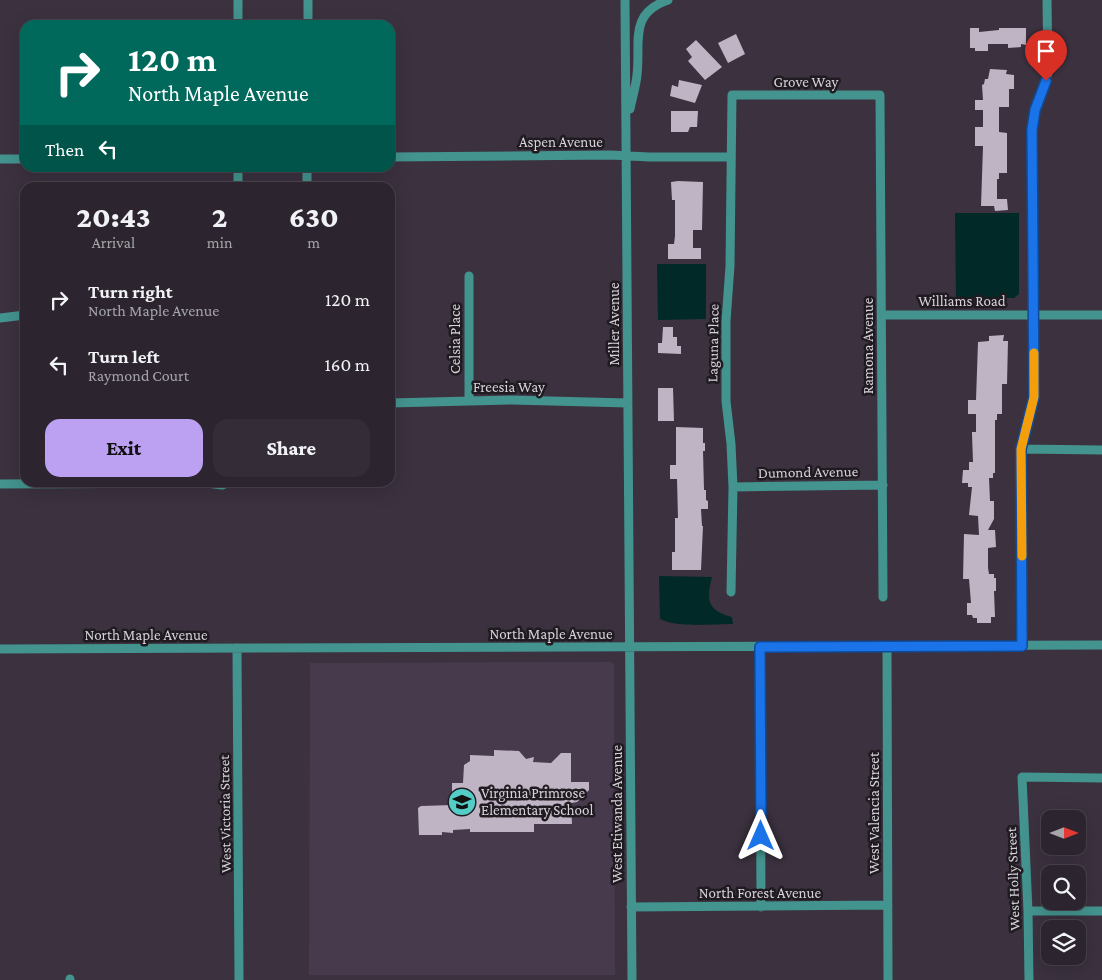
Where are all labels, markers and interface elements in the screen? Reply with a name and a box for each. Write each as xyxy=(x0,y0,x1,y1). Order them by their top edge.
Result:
pin xyxy=(1025,30,1067,81)
icon: arrive xyxy=(1032,37,1060,65)
icon: right xyxy=(45,40,110,105)
text: 120 m xyxy=(128,40,217,79)
street label: Grove Way xyxy=(774,74,839,91)
text: North Maple Avenue xyxy=(128,81,309,106)
street label: Aspen Avenue xyxy=(519,134,603,151)
icon: left xyxy=(94,135,122,163)
text: Then xyxy=(45,139,84,160)
text: 20:43 xyxy=(76,200,151,233)
text: 2 xyxy=(212,200,228,233)
text: 630 xyxy=(289,200,339,233)
text: Arrival xyxy=(92,234,135,251)
text: min xyxy=(207,234,232,251)
text: m xyxy=(307,234,320,251)
text: Turn right xyxy=(88,281,173,302)
street label: Miller Avenue xyxy=(606,282,622,366)
icon: right xyxy=(45,286,73,314)
text: 120 m xyxy=(325,289,370,310)
street label: Williams Road xyxy=(918,293,1006,309)
street label: Ramona Avenue xyxy=(860,297,876,394)
text: North Maple Avenue xyxy=(88,302,219,319)
street label: Laguna Place xyxy=(704,303,723,382)
street label: Celsia Place xyxy=(447,304,463,374)
text: Turn left xyxy=(88,346,160,367)
icon: left xyxy=(45,351,73,379)
text: 160 m xyxy=(324,354,370,375)
text: Raymond Court xyxy=(88,367,189,384)
street label: Freesia Way xyxy=(473,379,545,396)
button: Exit xyxy=(45,419,203,477)
button: Share xyxy=(213,419,370,477)
street label: Dumond Avenue xyxy=(758,463,859,481)
street label: North Maple Avenue xyxy=(489,626,613,643)
street label: North Maple Avenue xyxy=(84,627,208,644)
street label: West Etiwanda Avenue xyxy=(609,745,625,883)
street label: West Valencia Street xyxy=(866,751,882,874)
street label: West Victoria Street xyxy=(216,754,234,873)
place label: Virginia Primrose Elementary School xyxy=(481,785,593,819)
school or university icon: Virginia Primrose Elementary School xyxy=(447,787,477,817)
position arrow xyxy=(734,809,786,861)
north arrow xyxy=(1041,810,1086,855)
map controls xyxy=(1041,810,1086,965)
street label: West Holly Street xyxy=(1003,826,1024,931)
button: search xyxy=(1041,865,1086,910)
street label: North Forest Avenue xyxy=(699,885,822,901)
button: layers xyxy=(1041,920,1086,965)

